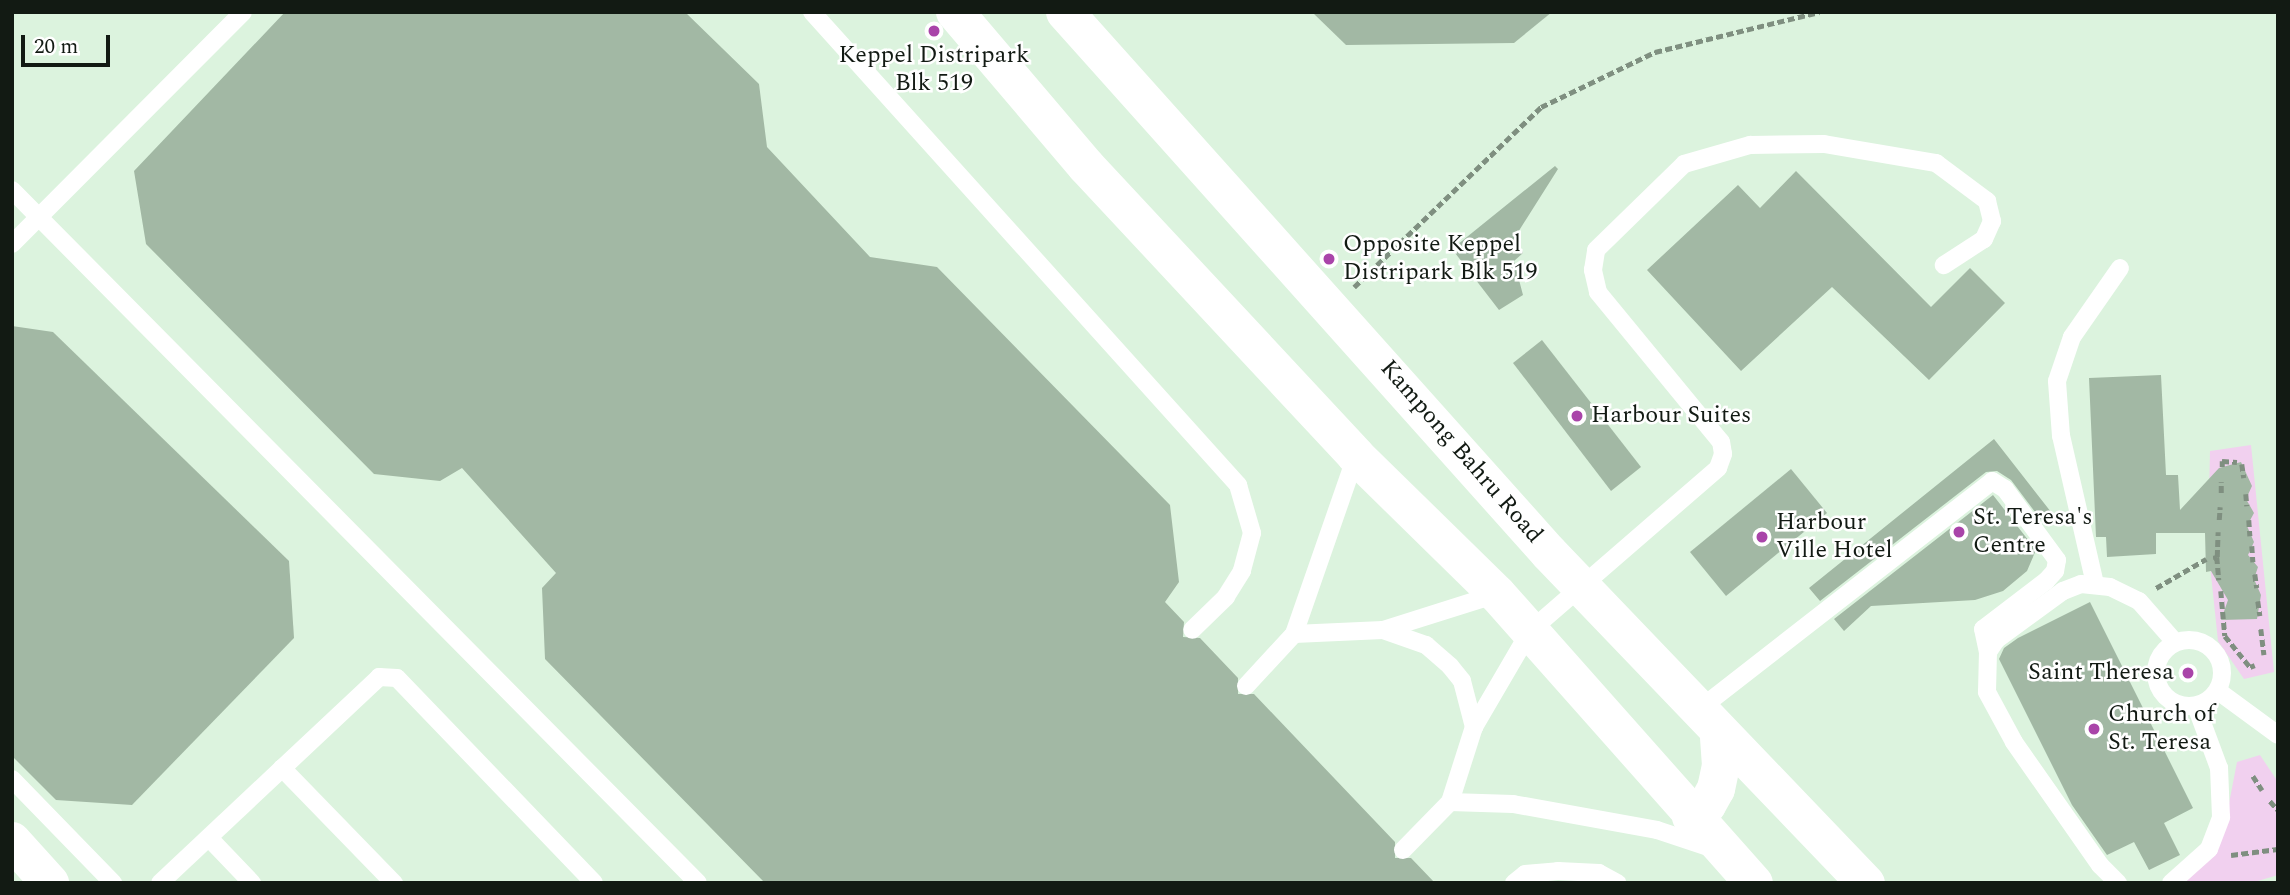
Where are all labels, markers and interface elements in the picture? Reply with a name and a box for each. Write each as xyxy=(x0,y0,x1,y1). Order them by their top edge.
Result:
scale bar xyxy=(24,21,114,65)
marker: Keppel Distripark Blk 519 xyxy=(926,23,942,39)
text: 20 m xyxy=(34,31,78,63)
place label: Keppel Distripark Blk 519 xyxy=(839,42,1029,98)
place label: Opposite Keppel Distripark Blk 519 xyxy=(1343,231,1537,287)
marker: Opposite Keppel Distripark Blk 519 xyxy=(1321,251,1337,267)
street label: Kampong Bahru Road xyxy=(1374,355,1548,549)
place label: Harbour Suites xyxy=(1591,402,1751,430)
marker: Harbour Suites xyxy=(1569,408,1585,424)
place label: St. Teresa's Centre xyxy=(1973,504,2093,560)
place label: Harbour Ville Hotel xyxy=(1776,509,1893,565)
marker: St. Teresa's Centre xyxy=(1951,524,1967,540)
marker: Harbour Ville Hotel xyxy=(1754,529,1770,545)
place label: Saint Theresa xyxy=(2028,659,2174,687)
marker: Saint Theresa xyxy=(2180,665,2196,681)
place label: Church of St. Teresa xyxy=(2108,701,2215,757)
marker: Church of St. Teresa xyxy=(2086,721,2102,737)

